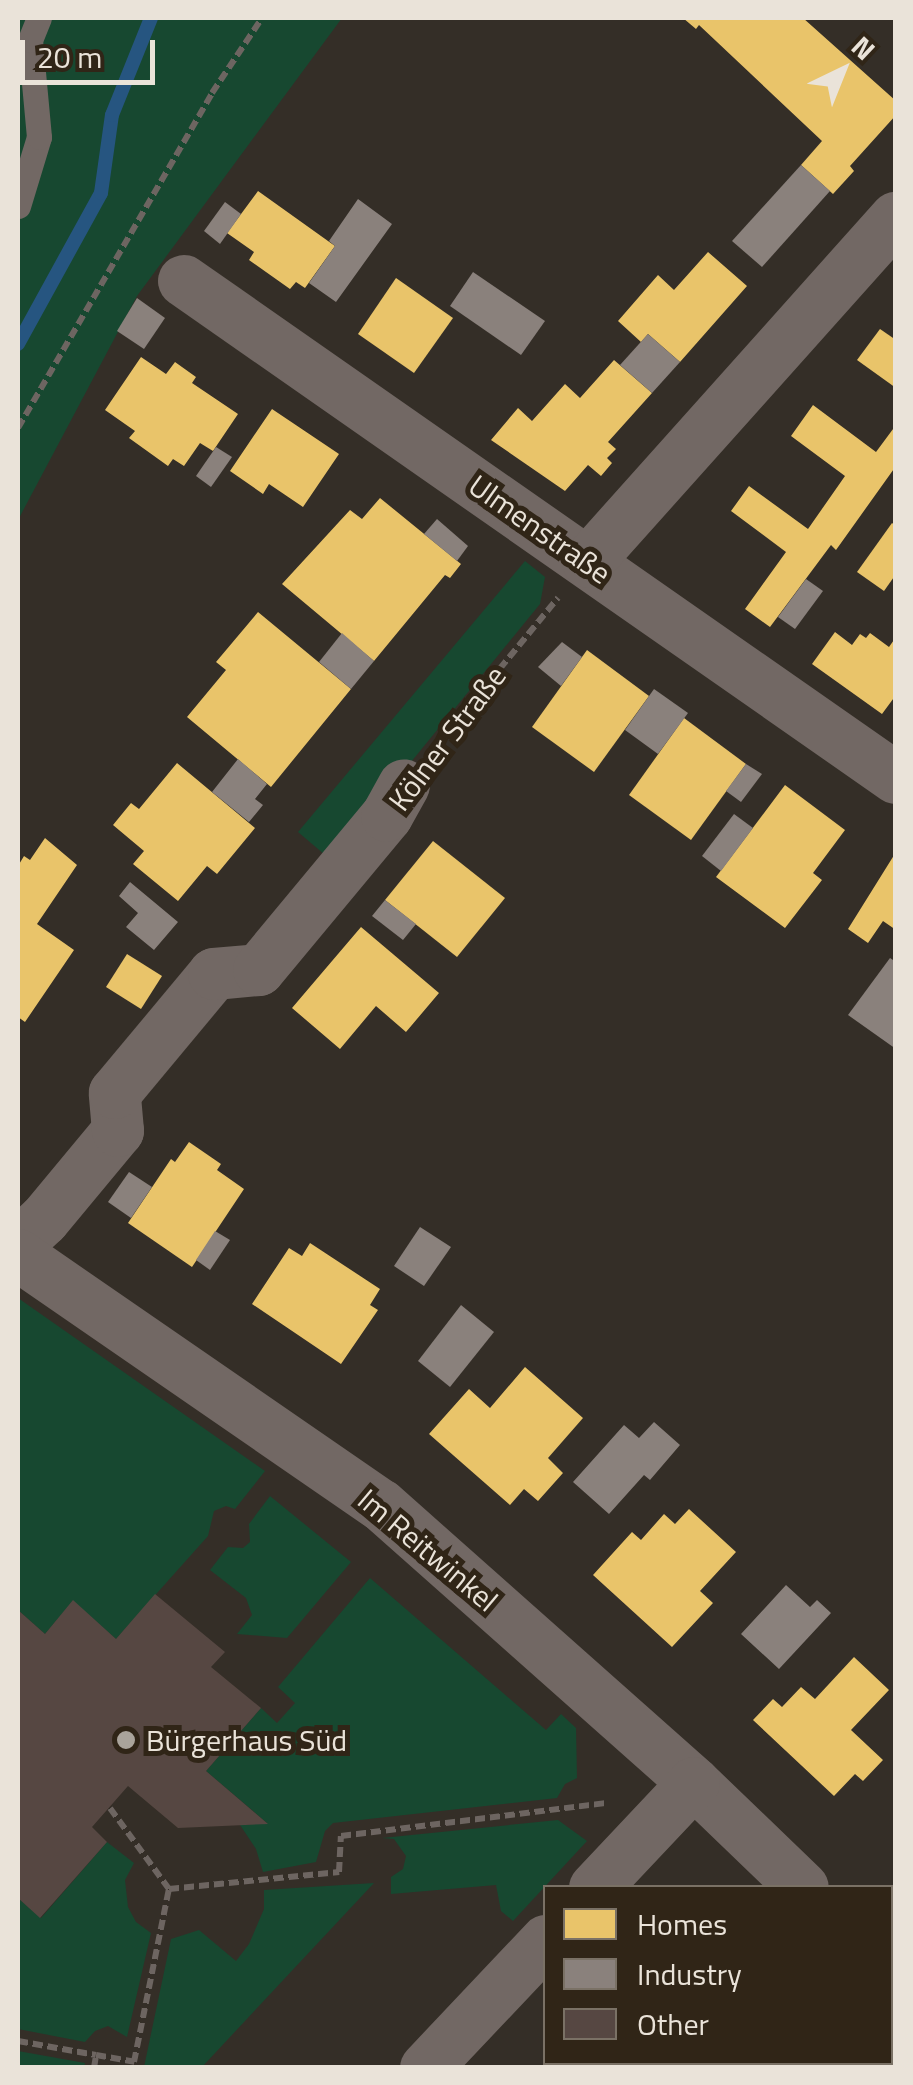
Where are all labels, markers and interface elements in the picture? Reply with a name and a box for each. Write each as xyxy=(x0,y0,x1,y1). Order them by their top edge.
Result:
scale bar xyxy=(25,20,160,82)
north arrow xyxy=(793,20,893,120)
text: N xyxy=(842,25,886,70)
text: 20 m xyxy=(37,34,102,80)
street label: Ulmenstraße xyxy=(462,467,618,591)
street label: Kölner Straße xyxy=(381,659,513,817)
street label: Im Reitwinkel xyxy=(351,1481,505,1619)
place label: Bürgerhaus Süd xyxy=(146,1722,347,1758)
marker: Bürgerhaus Süd xyxy=(115,1729,137,1751)
legend xyxy=(543,1885,893,2065)
text: Homes xyxy=(637,1901,727,1947)
text: Industry xyxy=(637,1951,742,1997)
text: Other xyxy=(637,2001,709,2047)

